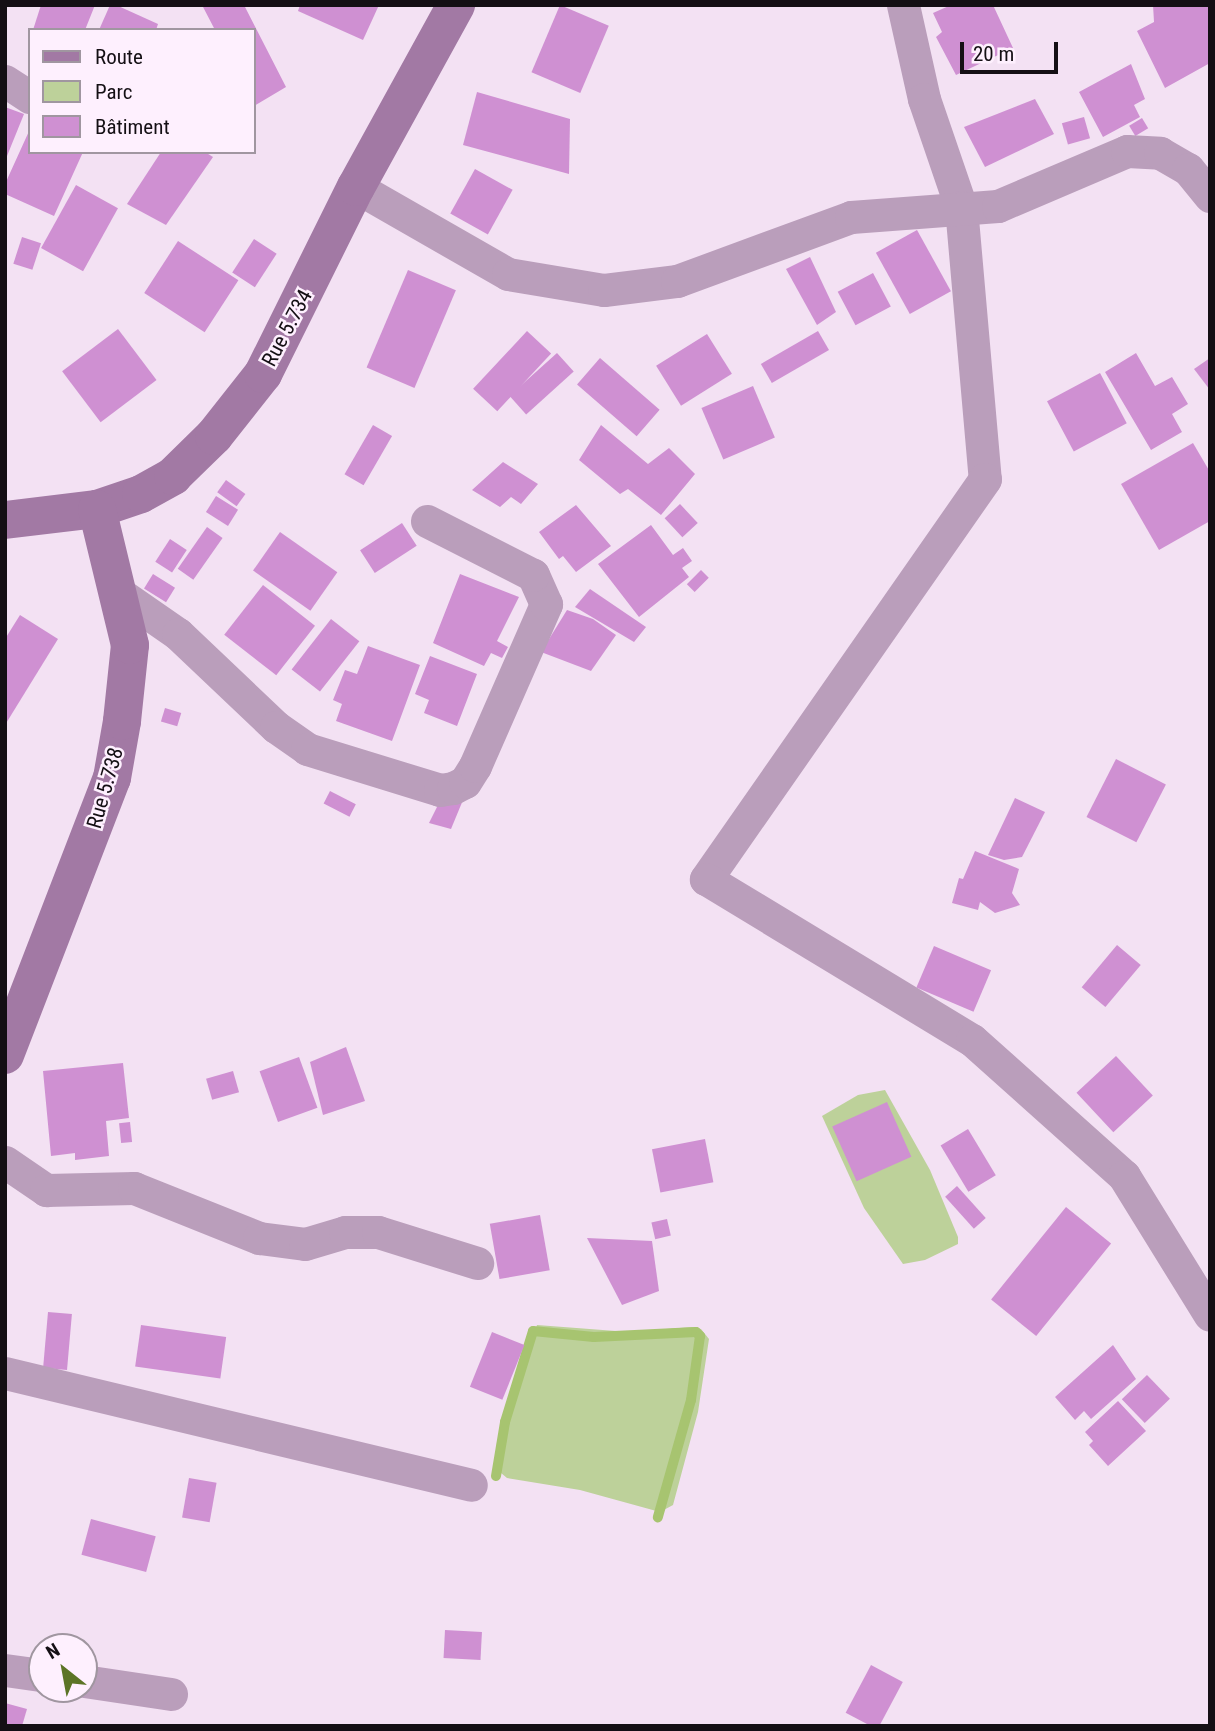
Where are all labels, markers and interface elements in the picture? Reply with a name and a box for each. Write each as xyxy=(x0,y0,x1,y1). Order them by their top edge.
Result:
legend xyxy=(28,28,256,154)
scale bar xyxy=(963,28,1061,72)
text: 20 m xyxy=(973,42,1014,66)
text: Route xyxy=(95,45,143,69)
text: Parc xyxy=(95,80,133,104)
text: Bâtiment xyxy=(95,115,170,139)
street label: Rue 5.734 xyxy=(256,285,318,371)
street label: Rue 5.738 xyxy=(81,745,129,831)
north arrow xyxy=(28,1633,98,1703)
text: N xyxy=(42,1638,64,1664)

